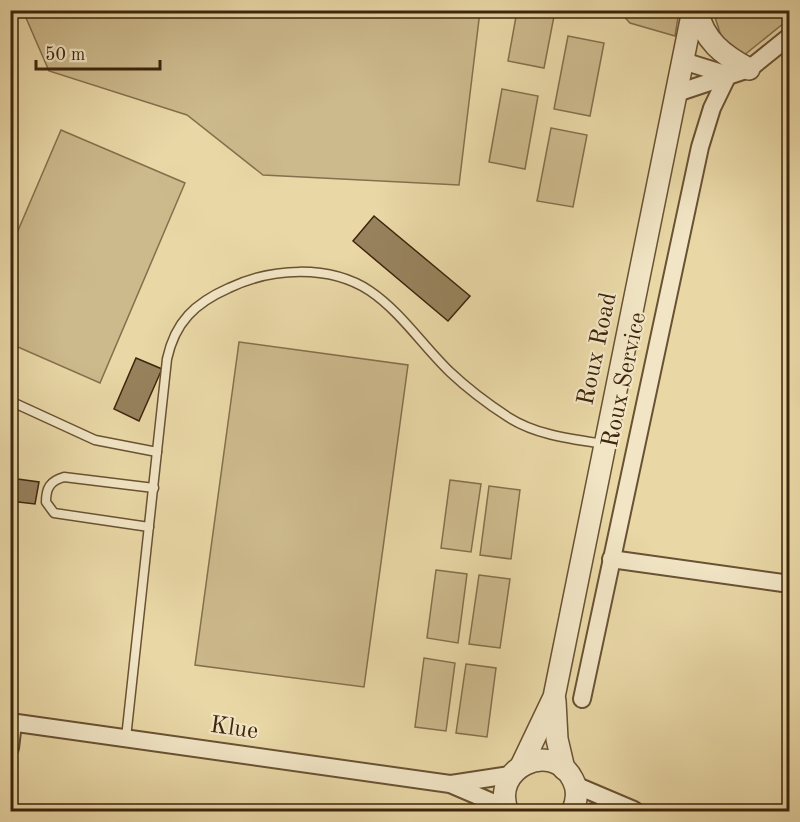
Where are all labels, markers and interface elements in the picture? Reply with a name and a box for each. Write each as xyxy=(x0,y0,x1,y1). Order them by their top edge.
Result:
scale bar xyxy=(36,33,160,71)
text: 50 m xyxy=(45,46,85,64)
street label: Roux Road xyxy=(574,290,622,408)
street label: Roux Service xyxy=(599,310,651,450)
street label: Klue xyxy=(208,714,260,744)

